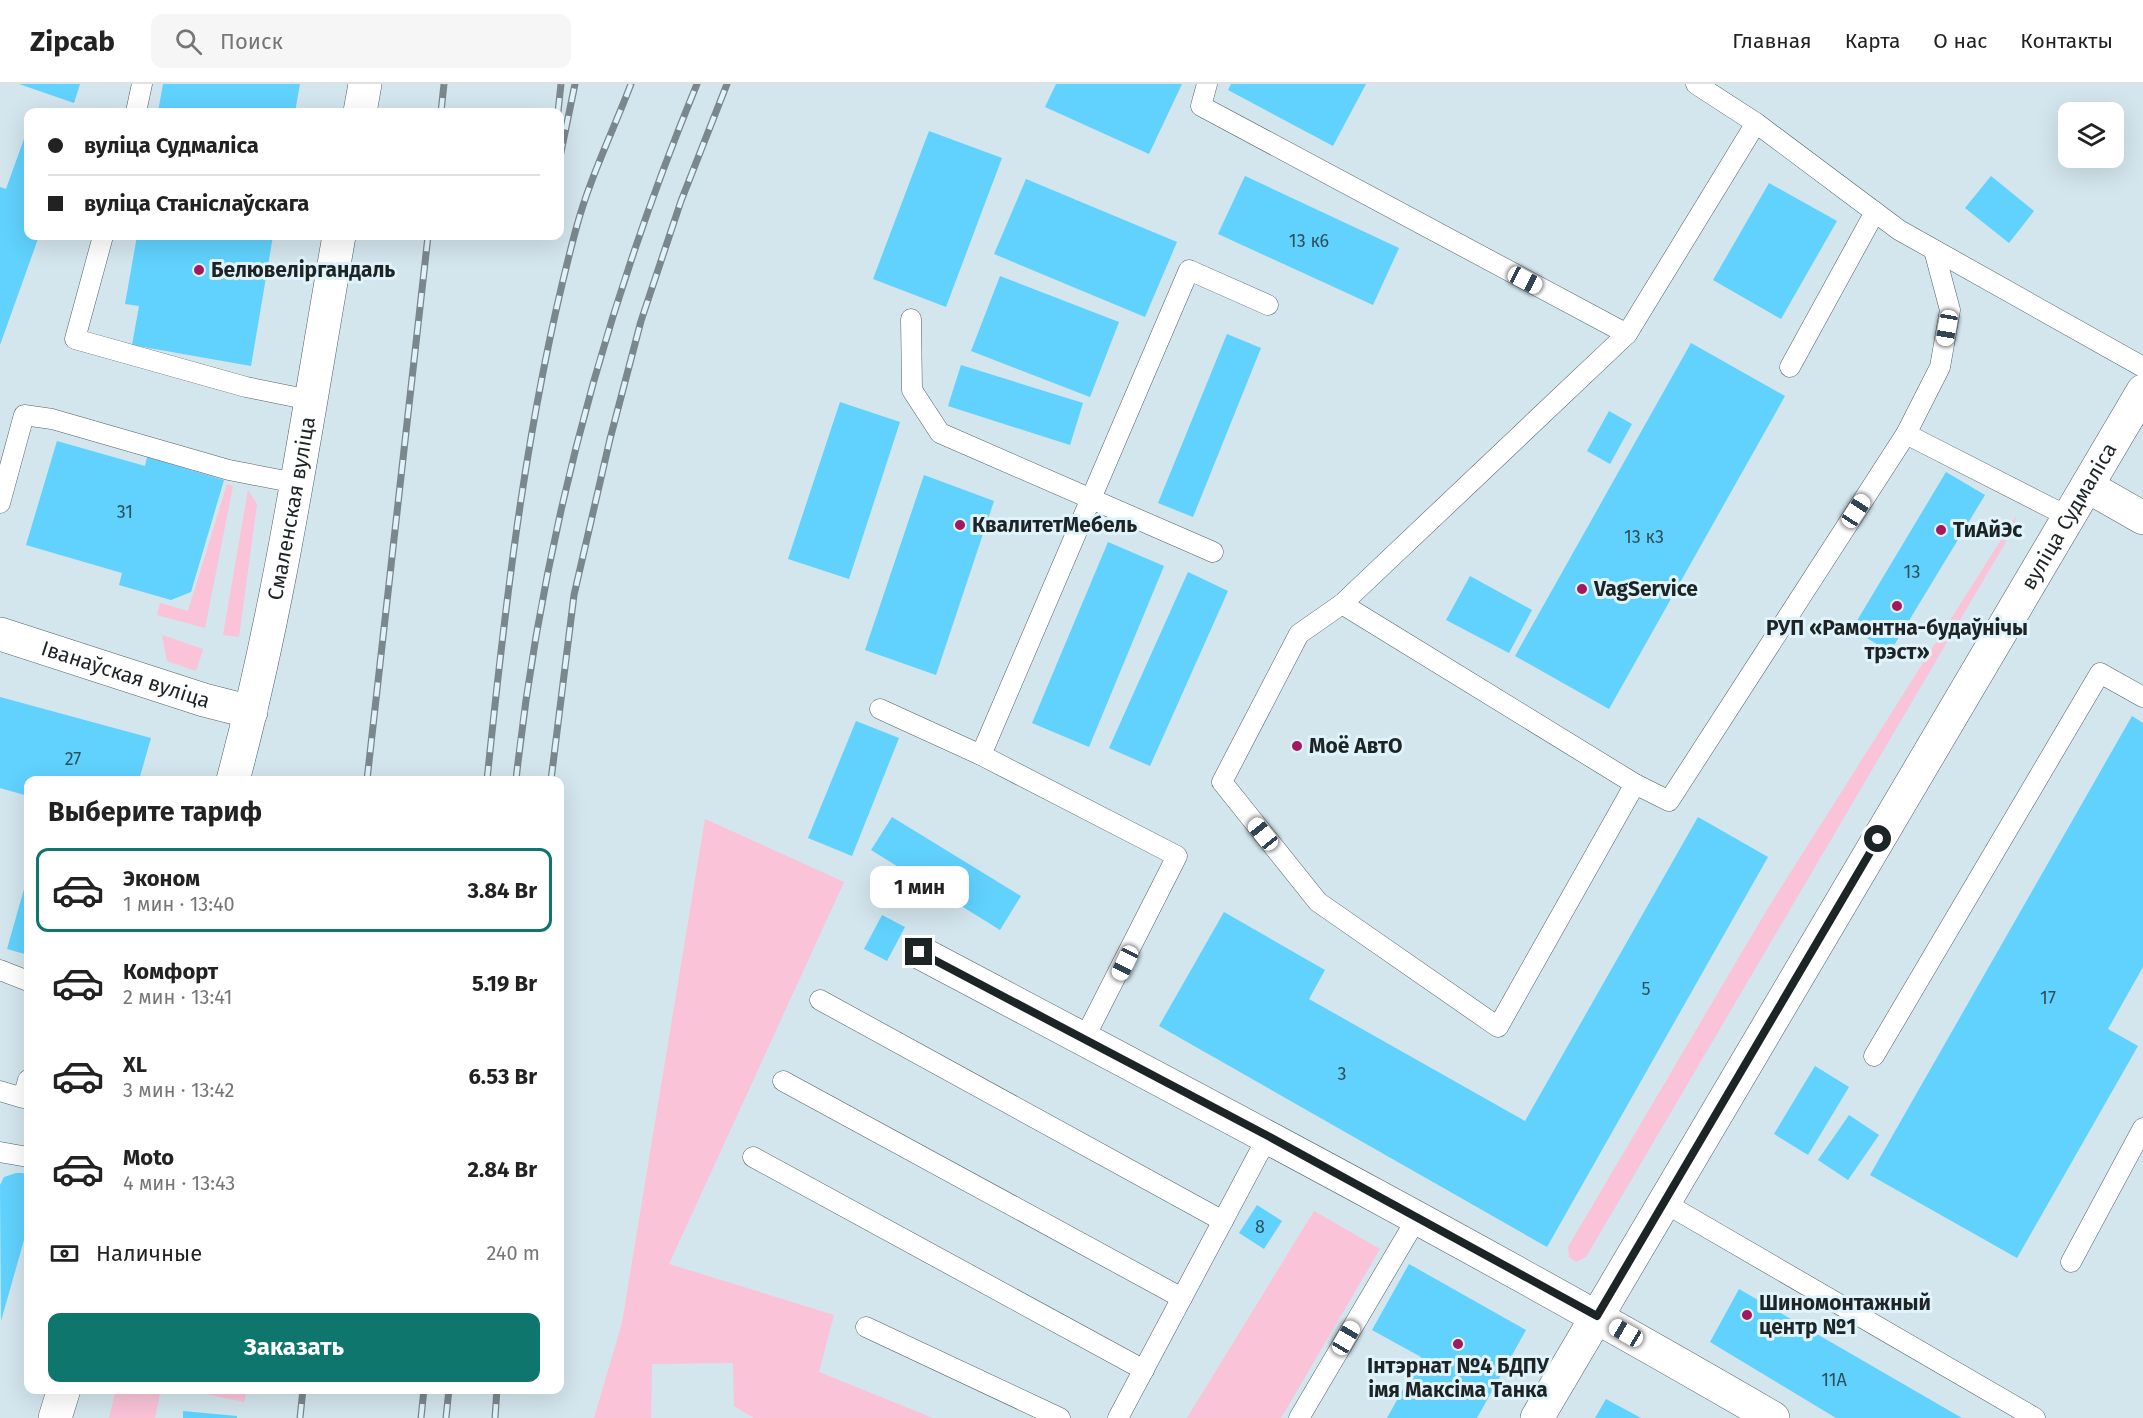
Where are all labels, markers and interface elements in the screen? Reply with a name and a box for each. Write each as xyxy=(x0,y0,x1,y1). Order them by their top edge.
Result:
search box xyxy=(151,14,571,68)
text: Zipcab xyxy=(30,25,115,58)
icon: search xyxy=(172,25,205,58)
text: Поиск xyxy=(220,28,283,55)
text: Главная xyxy=(1732,28,1812,54)
text: Карта xyxy=(1845,28,1900,54)
text: О нас xyxy=(1933,28,1987,54)
text: Контакты xyxy=(2020,28,2113,54)
map controls xyxy=(2058,102,2124,168)
button: layers xyxy=(2058,102,2124,168)
text: вуліца Судмаліса xyxy=(84,132,259,159)
text: вуліца Станіслаўскага xyxy=(84,190,309,217)
house number: 13 к6 xyxy=(1289,230,1329,252)
place label: Белювеліргандаль xyxy=(211,257,395,283)
marker: Белювеліргандаль xyxy=(192,263,206,277)
car xyxy=(1505,264,1545,296)
car xyxy=(1935,309,1959,347)
street label: Смаленская вуліца xyxy=(262,415,321,602)
street label: вуліца Судмаліса xyxy=(2016,438,2123,595)
car xyxy=(1839,491,1873,531)
house number: 31 xyxy=(117,501,133,523)
place label: КвалитетМебель xyxy=(972,512,1137,538)
place label: ТиАйЭс xyxy=(1953,517,2022,543)
marker: КвалитетМебель xyxy=(953,518,967,532)
marker: ТиАйЭс xyxy=(1934,523,1948,537)
house number: 13 к3 xyxy=(1624,526,1664,548)
house number: 13 xyxy=(1904,561,1920,583)
place label: VagService xyxy=(1593,576,1698,602)
marker: VagService xyxy=(1575,582,1589,596)
marker: РУП «Рамонтна-будаўнічы трэст» xyxy=(1890,599,1904,613)
place label: РУП «Рамонтна-будаўнічы трэст» xyxy=(1766,615,2028,665)
street label: Іванаўская вуліца xyxy=(38,635,213,714)
place label: Моё АвтО xyxy=(1309,733,1402,759)
marker: Моё АвтО xyxy=(1290,739,1304,753)
house number: 27 xyxy=(65,748,81,770)
text: Выберите тариф xyxy=(48,796,262,828)
car xyxy=(1245,814,1281,854)
route start xyxy=(1864,825,1891,852)
icon: car xyxy=(51,863,105,917)
text: Эконом xyxy=(123,865,200,892)
callout: 1 мин xyxy=(870,865,968,907)
text: 1 мин xyxy=(894,875,945,899)
text: 3.84 Br xyxy=(467,877,537,904)
text: 1 мин · 13:40 xyxy=(123,892,235,916)
route end xyxy=(905,938,932,965)
car xyxy=(1109,943,1141,983)
icon: car xyxy=(51,956,105,1010)
text: Комфорт xyxy=(123,958,218,985)
text: 5.19 Br xyxy=(472,970,537,997)
house number: 5 xyxy=(1641,978,1651,1000)
text: 2 мин · 13:41 xyxy=(123,985,232,1009)
house number: 17 xyxy=(2040,987,2056,1009)
icon: car xyxy=(51,1049,105,1103)
text: XL xyxy=(123,1051,147,1078)
text: 6.53 Br xyxy=(468,1063,537,1090)
house number: 3 xyxy=(1338,1063,1346,1085)
text: 3 мин · 13:42 xyxy=(123,1078,234,1102)
icon: car xyxy=(51,1142,105,1196)
text: Moto xyxy=(123,1144,174,1171)
text: 2.84 Br xyxy=(468,1156,537,1183)
text: 4 мин · 13:43 xyxy=(123,1171,235,1195)
house number: 8 xyxy=(1255,1216,1265,1238)
icon: cash xyxy=(48,1237,81,1270)
text: Наличные xyxy=(96,1240,202,1267)
text: 240 m xyxy=(486,1241,540,1265)
place label: Шиномонтажный центр №1 xyxy=(1759,1290,1931,1340)
marker: Шиномонтажный центр №1 xyxy=(1740,1308,1754,1322)
button: Заказать xyxy=(48,1313,540,1382)
car xyxy=(1606,1316,1646,1350)
car xyxy=(1329,1318,1363,1358)
marker: Інтэрнат №4 БДПУ імя Максіма Танка xyxy=(1451,1337,1465,1351)
place label: Інтэрнат №4 БДПУ імя Максіма Танка xyxy=(1367,1353,1550,1403)
house number: 11А xyxy=(1821,1369,1848,1391)

